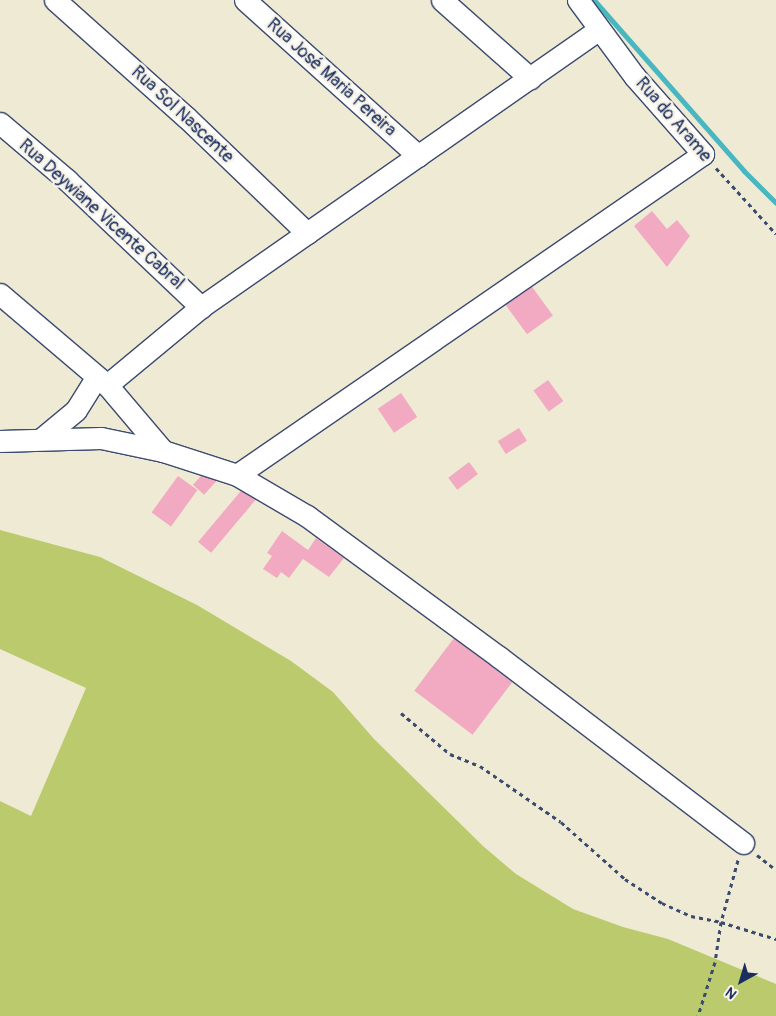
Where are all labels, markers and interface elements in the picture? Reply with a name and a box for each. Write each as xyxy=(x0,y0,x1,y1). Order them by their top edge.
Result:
street label: Rua José Maria Pereira xyxy=(262,14,400,142)
street label: Rua Sol Nascente xyxy=(126,62,238,168)
street label: Rua do Arame xyxy=(630,73,716,167)
street label: Rua Deywiane Vicente Cabral xyxy=(14,135,188,295)
north arrow xyxy=(716,956,766,1006)
text: N xyxy=(722,983,740,1003)

